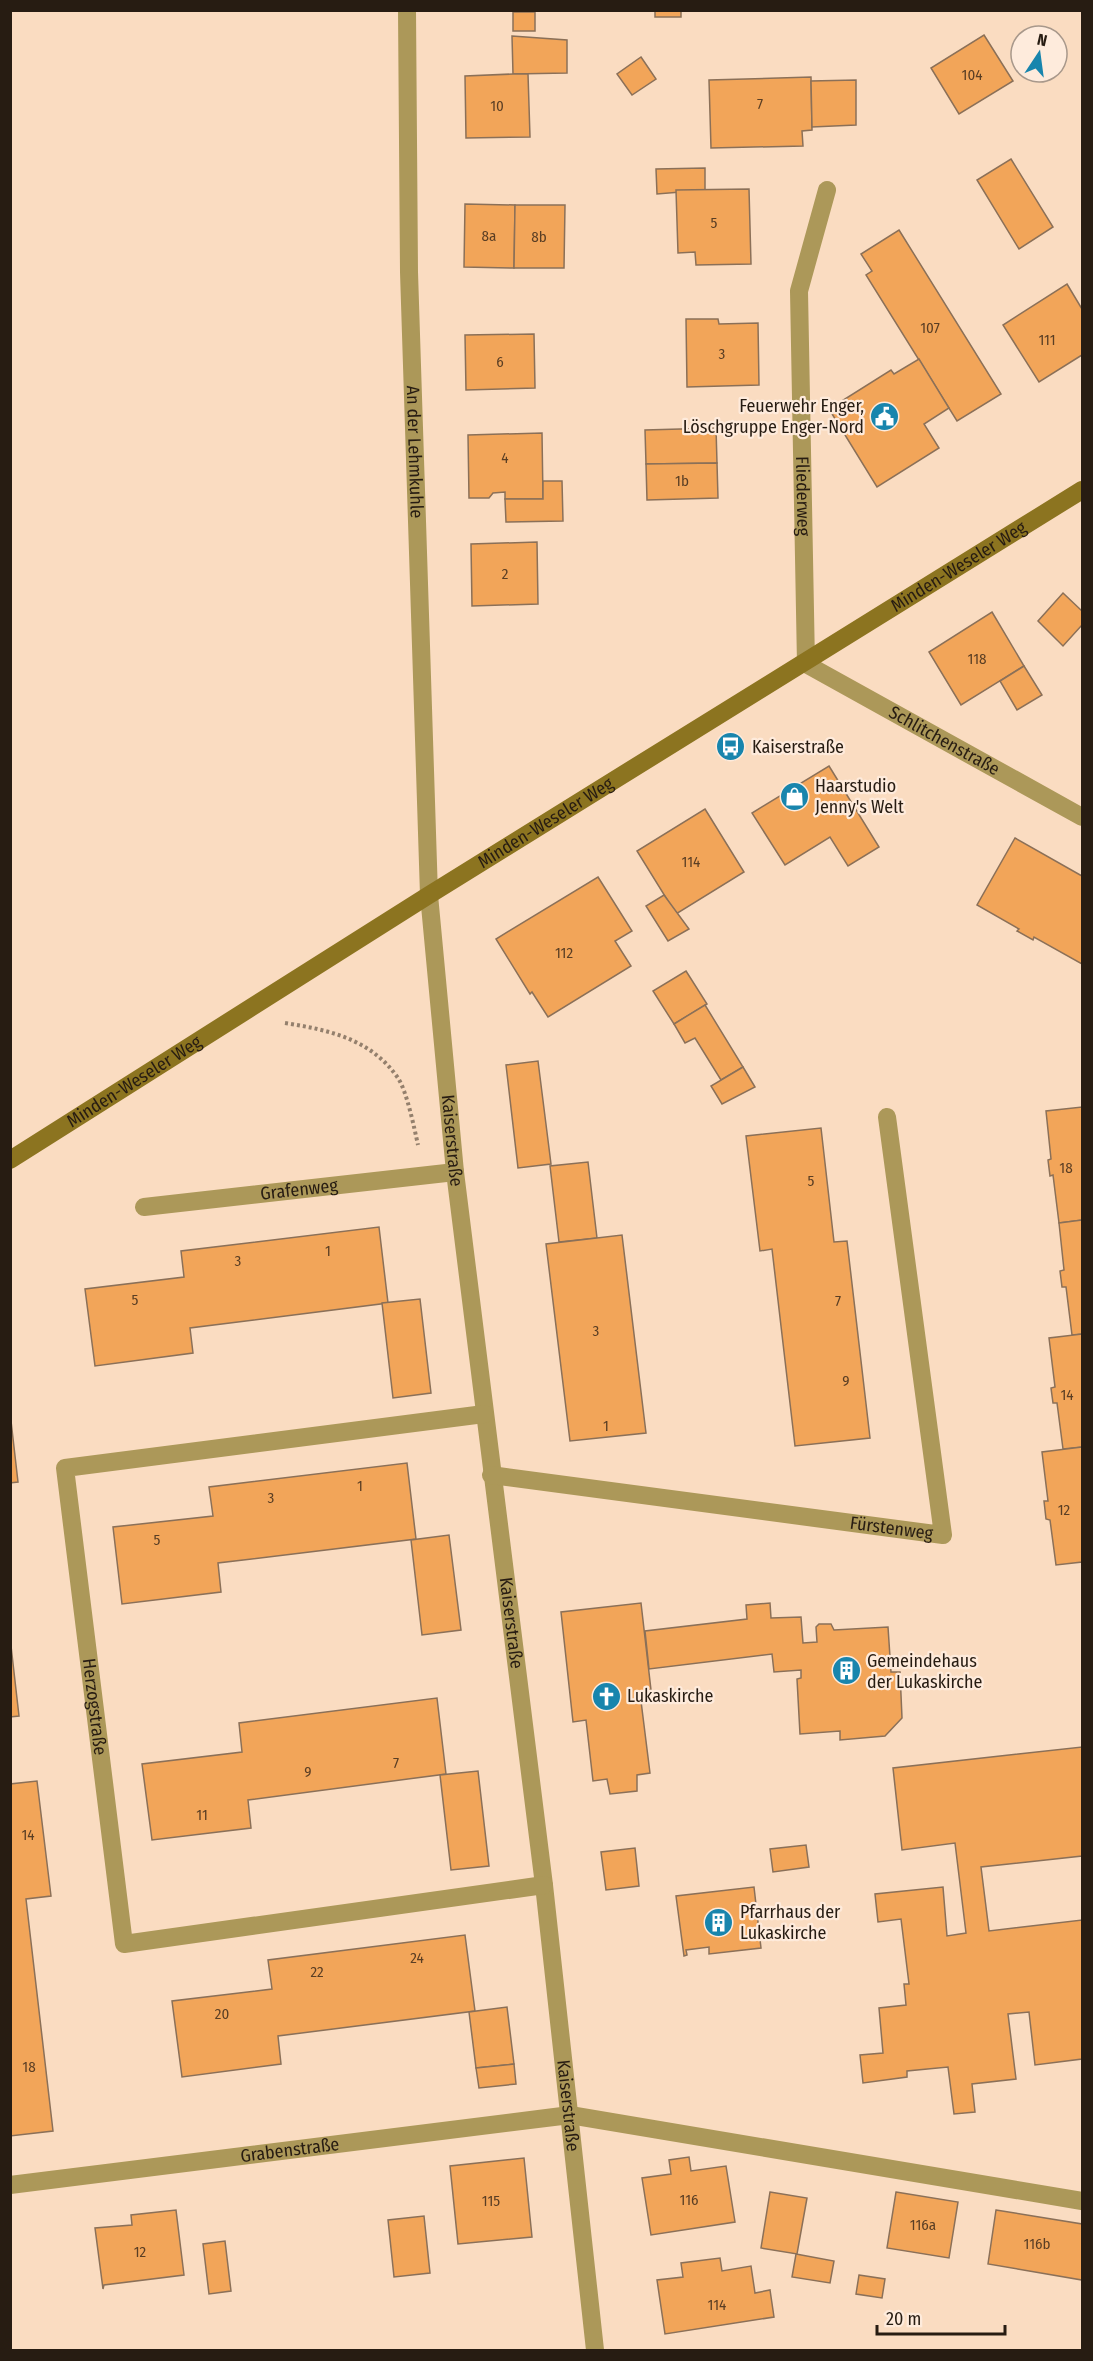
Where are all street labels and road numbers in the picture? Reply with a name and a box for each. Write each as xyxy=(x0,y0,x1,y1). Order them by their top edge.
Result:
street label: An der Lehmkuhle xyxy=(402,385,428,519)
street label: Fliederweg xyxy=(791,456,815,537)
street label: Minden-Weseler Weg xyxy=(887,516,1031,617)
street label: Schlitchenstraße xyxy=(885,701,1004,780)
street label: Minden-Weseler Weg xyxy=(474,772,618,873)
street label: Minden-Weseler Weg xyxy=(63,1030,206,1132)
street label: Kaiserstraße xyxy=(437,1094,468,1188)
street label: Grafenweg xyxy=(259,1174,339,1205)
street label: Fürstenweg xyxy=(849,1512,935,1545)
street label: Kaiserstraße xyxy=(495,1576,528,1670)
street label: Herzogstraße xyxy=(78,1657,112,1756)
street label: Kaiserstraße xyxy=(552,2059,584,2153)
street label: Grabenstraße xyxy=(239,2133,341,2167)

